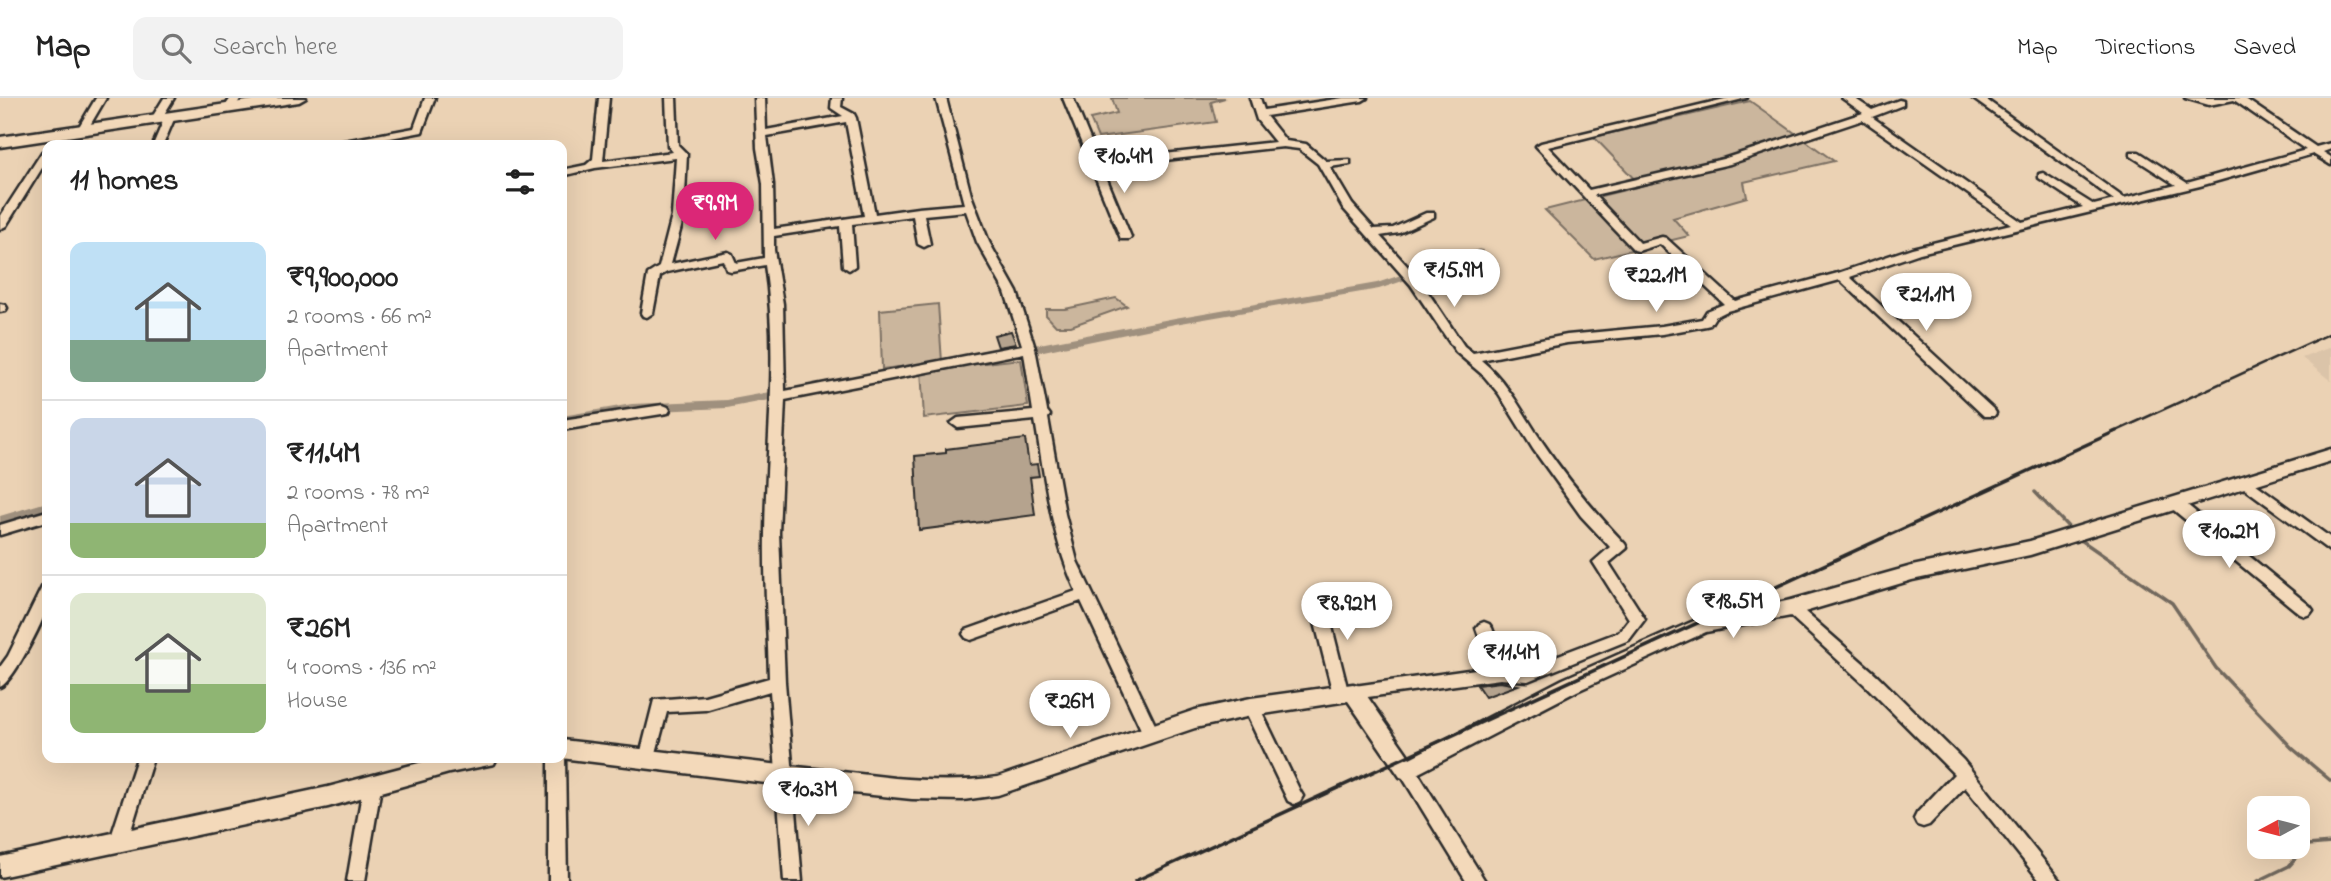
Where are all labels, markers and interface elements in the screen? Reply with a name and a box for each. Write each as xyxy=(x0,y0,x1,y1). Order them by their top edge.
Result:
search box xyxy=(133,17,623,80)
text: Map xyxy=(35,24,91,72)
icon: search xyxy=(157,29,195,67)
text: Search here xyxy=(213,29,337,67)
text: Map xyxy=(2017,31,2058,66)
text: Directions xyxy=(2096,31,2195,66)
text: Saved xyxy=(2233,31,2296,66)
pin: ₹10.4M xyxy=(1067,136,1181,195)
text: ₹10.4M xyxy=(1094,141,1154,174)
text: 11 homes xyxy=(70,160,178,204)
icon: filters xyxy=(501,163,539,201)
pin: ₹9.9M xyxy=(666,183,764,242)
text: ₹9.9M xyxy=(692,188,738,221)
pin: ₹15.9M xyxy=(1397,250,1511,309)
pin: ₹22.1M xyxy=(1599,254,1713,314)
text: ₹15.9M xyxy=(1424,255,1484,288)
text: ₹9,900,000 xyxy=(287,257,398,301)
text: ₹22.1M xyxy=(1625,260,1687,293)
icon: home xyxy=(126,270,210,354)
pin: ₹21.1M xyxy=(1869,274,1983,333)
text: ₹21.1M xyxy=(1897,279,1955,312)
text: 2 rooms · 66 m² xyxy=(287,301,432,334)
text: Apartment xyxy=(287,334,388,367)
text: ₹11.4M xyxy=(287,433,361,477)
icon: home xyxy=(126,446,210,530)
text: 2 rooms · 78 m² xyxy=(287,477,430,510)
text: Apartment xyxy=(287,510,388,543)
pin: ₹10.2M xyxy=(2172,510,2286,570)
text: ₹10.2M xyxy=(2198,516,2260,549)
pin: ₹18.5M xyxy=(1676,580,1790,640)
pin: ₹8.92M xyxy=(1290,582,1404,642)
text: ₹18.5M xyxy=(1702,586,1764,619)
text: ₹8.92M xyxy=(1317,588,1377,621)
text: ₹26M xyxy=(287,608,351,652)
icon: home xyxy=(126,621,210,705)
pin: ₹11.4M xyxy=(1455,632,1569,691)
text: ₹11.4M xyxy=(1484,637,1540,670)
text: 4 rooms · 136 m² xyxy=(287,652,437,685)
pin: ₹26M xyxy=(1029,680,1111,740)
text: House xyxy=(287,685,347,718)
text: ₹26M xyxy=(1045,686,1095,719)
pin: ₹10.3M xyxy=(751,768,865,828)
text: ₹10.3M xyxy=(778,774,838,807)
north arrow xyxy=(2247,796,2310,859)
map controls xyxy=(2247,796,2310,859)

